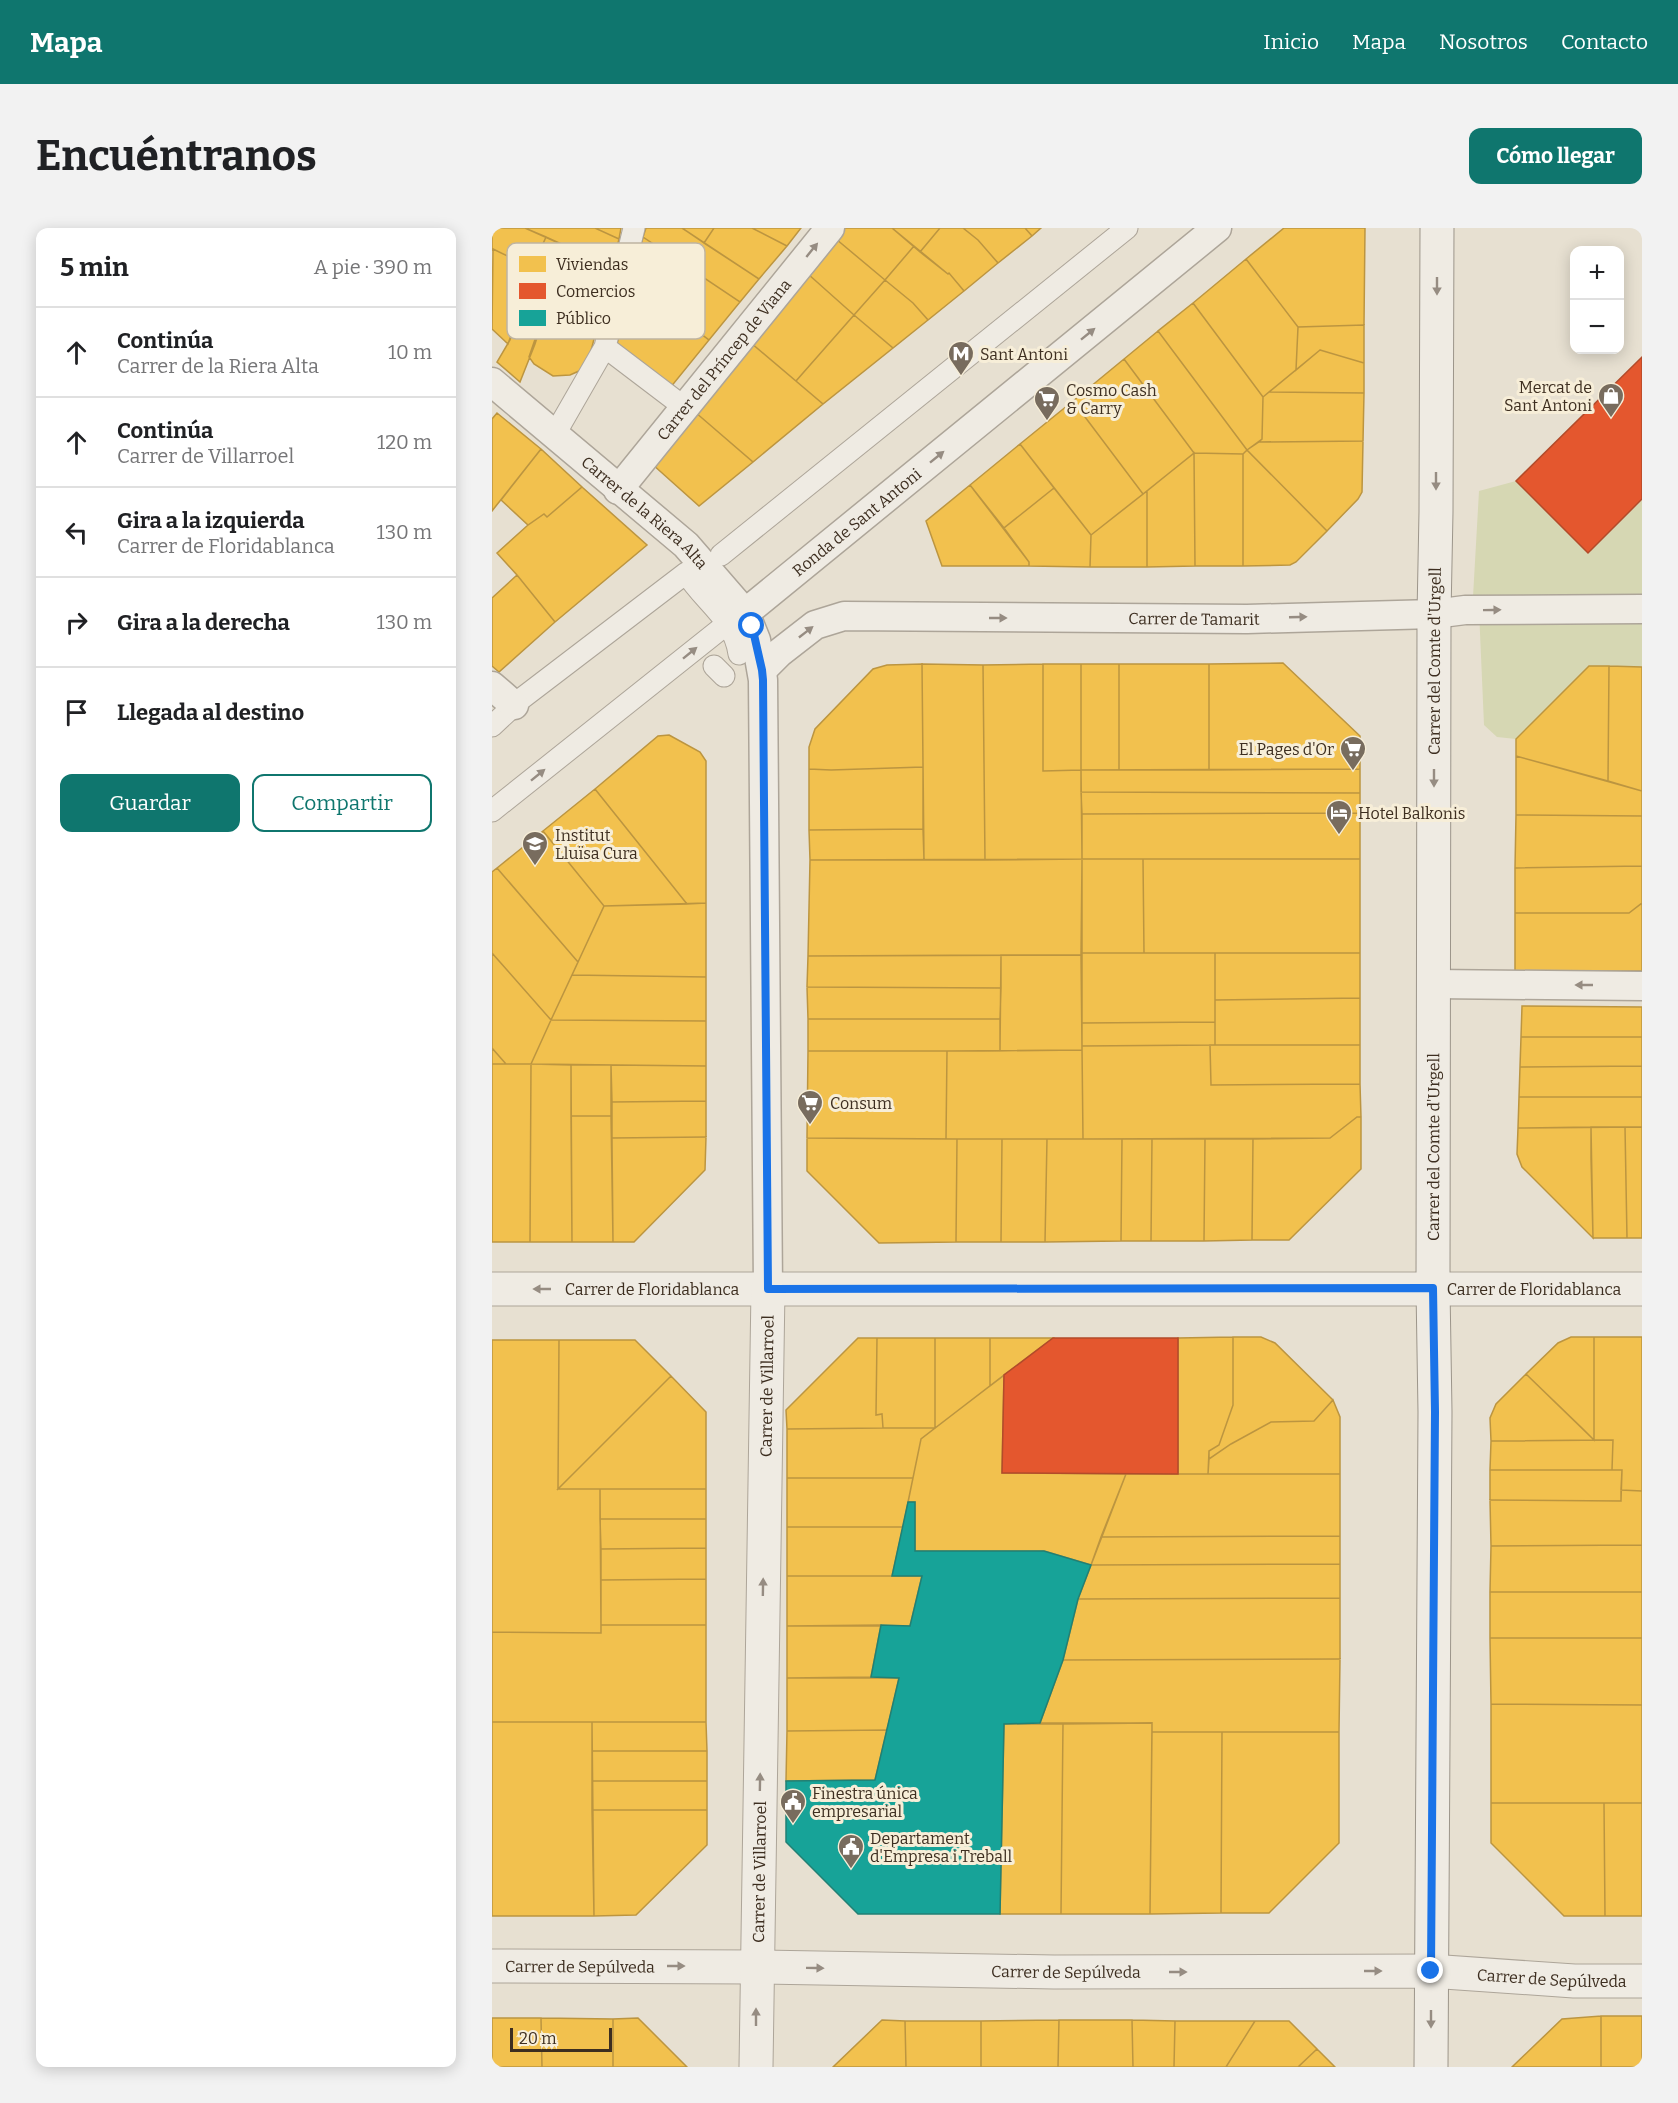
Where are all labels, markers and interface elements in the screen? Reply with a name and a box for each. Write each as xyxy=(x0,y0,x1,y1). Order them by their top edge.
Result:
text: Mapa xyxy=(30,26,103,59)
text: Inicio xyxy=(1263,29,1319,55)
text: Mapa xyxy=(1352,29,1406,55)
text: Nosotros xyxy=(1439,29,1528,55)
text: Contacto xyxy=(1561,29,1648,55)
button: Cómo llegar xyxy=(1469,128,1642,184)
text: Encuéntranos xyxy=(36,131,317,181)
one-way arrow xyxy=(806,242,818,257)
legend xyxy=(507,243,705,339)
map controls xyxy=(1570,246,1624,354)
button: + xyxy=(1570,246,1624,300)
text: 5 min xyxy=(60,252,129,283)
text: A pie · 390 m xyxy=(314,255,432,279)
text: Viviendas xyxy=(556,255,629,274)
street label: Carrer del Príncep de Viana xyxy=(653,275,795,444)
one-way arrow xyxy=(1432,277,1442,296)
text: Comercios xyxy=(556,282,635,301)
button: − xyxy=(1570,300,1624,354)
text: Público xyxy=(556,309,611,328)
text: Continúa xyxy=(117,327,213,354)
one-way arrow xyxy=(1080,327,1096,340)
icon: ahead xyxy=(60,336,93,369)
metro station icon: Sant Antoni xyxy=(946,339,976,377)
text: 10 m xyxy=(388,340,432,364)
place label: Sant Antoni xyxy=(980,345,1068,364)
text: Carrer de la Riera Alta xyxy=(117,354,319,378)
place label: Mercat de Sant Antoni xyxy=(1504,378,1592,415)
place label: Cosmo Cash & Carry xyxy=(1066,381,1157,418)
shop icon: Mercat de Sant Antoni xyxy=(1596,381,1626,419)
supermarket icon: Cosmo Cash & Carry xyxy=(1032,384,1062,422)
text: Continúa xyxy=(117,417,213,444)
icon: ahead xyxy=(60,426,93,459)
text: 120 m xyxy=(377,430,432,454)
text: Carrer de Villarroel xyxy=(117,444,294,468)
one-way arrow xyxy=(929,451,945,464)
street label: Carrer de la Riera Alta xyxy=(578,452,712,573)
street label: Ronda de Sant Antoni xyxy=(788,464,925,580)
one-way arrow xyxy=(1431,472,1441,491)
text: Gira a la izquierda xyxy=(117,507,305,534)
icon: left xyxy=(60,516,93,549)
text: 130 m xyxy=(377,520,432,544)
text: Carrer de Floridablanca xyxy=(117,534,335,558)
street label: Carrer del Comte d'Urgell xyxy=(1424,567,1444,755)
one-way arrow xyxy=(1482,605,1501,615)
icon: right xyxy=(60,606,93,639)
text: Gira a la derecha xyxy=(117,609,290,636)
street label: Carrer de Tamarit xyxy=(1128,609,1260,629)
text: 130 m xyxy=(377,610,432,634)
route start xyxy=(738,612,764,638)
one-way arrow xyxy=(1288,612,1307,622)
one-way arrow xyxy=(988,613,1007,623)
one-way arrow xyxy=(799,626,814,638)
one-way arrow xyxy=(683,648,698,660)
icon: arrive xyxy=(60,696,93,729)
text: Llegada al destino xyxy=(117,699,304,726)
supermarket icon: El Pages d'Or xyxy=(1338,734,1368,772)
place label: El Pages d'Or xyxy=(1239,740,1334,759)
one-way arrow xyxy=(530,768,546,781)
one-way arrow xyxy=(1429,768,1439,787)
button: Guardar xyxy=(60,774,240,832)
button: Compartir xyxy=(252,774,432,832)
hotel icon: Hotel Balkonis xyxy=(1324,798,1354,836)
place label: Hotel Balkonis xyxy=(1358,804,1465,823)
place label: Institut Lluïsa Cura xyxy=(555,826,638,863)
school or university icon: Institut Lluïsa Cura xyxy=(520,829,550,867)
one-way arrow xyxy=(1574,980,1593,990)
street label: Carrer del Comte d'Urgell xyxy=(1424,1053,1443,1241)
supermarket icon: Consum xyxy=(795,1088,825,1126)
place label: Consum xyxy=(830,1094,892,1113)
street label: Carrer de Floridablanca xyxy=(565,1280,739,1299)
street label: Carrer de Floridablanca xyxy=(1447,1280,1621,1299)
one-way arrow xyxy=(532,1284,551,1294)
street label: Carrer de Villarroel xyxy=(756,1315,777,1457)
one-way arrow xyxy=(758,1578,768,1597)
one-way arrow xyxy=(755,1773,764,1792)
place label: Finestra única empresarial xyxy=(812,1784,918,1821)
public building icon: Finestra única empresarial xyxy=(778,1787,808,1825)
street label: Carrer de Villarroel xyxy=(748,1801,770,1943)
place label: Departament d'Empresa i Treball xyxy=(870,1829,1013,1866)
public building icon: Departament d'Empresa i Treball xyxy=(836,1832,866,1870)
street label: Carrer de Sepúlveda xyxy=(505,1957,655,1976)
route end xyxy=(1417,1957,1443,1983)
one-way arrow xyxy=(667,1961,686,1971)
street label: Carrer de Sepúlveda xyxy=(991,1961,1141,1982)
one-way arrow xyxy=(806,1963,825,1973)
street label: Carrer de Sepúlveda xyxy=(1476,1965,1627,1991)
one-way arrow xyxy=(1363,1966,1382,1976)
one-way arrow xyxy=(1168,1967,1187,1977)
one-way arrow xyxy=(751,2007,761,2026)
one-way arrow xyxy=(1426,2010,1436,2029)
scale bar xyxy=(510,2025,612,2052)
text: 20 m xyxy=(519,2029,556,2048)

